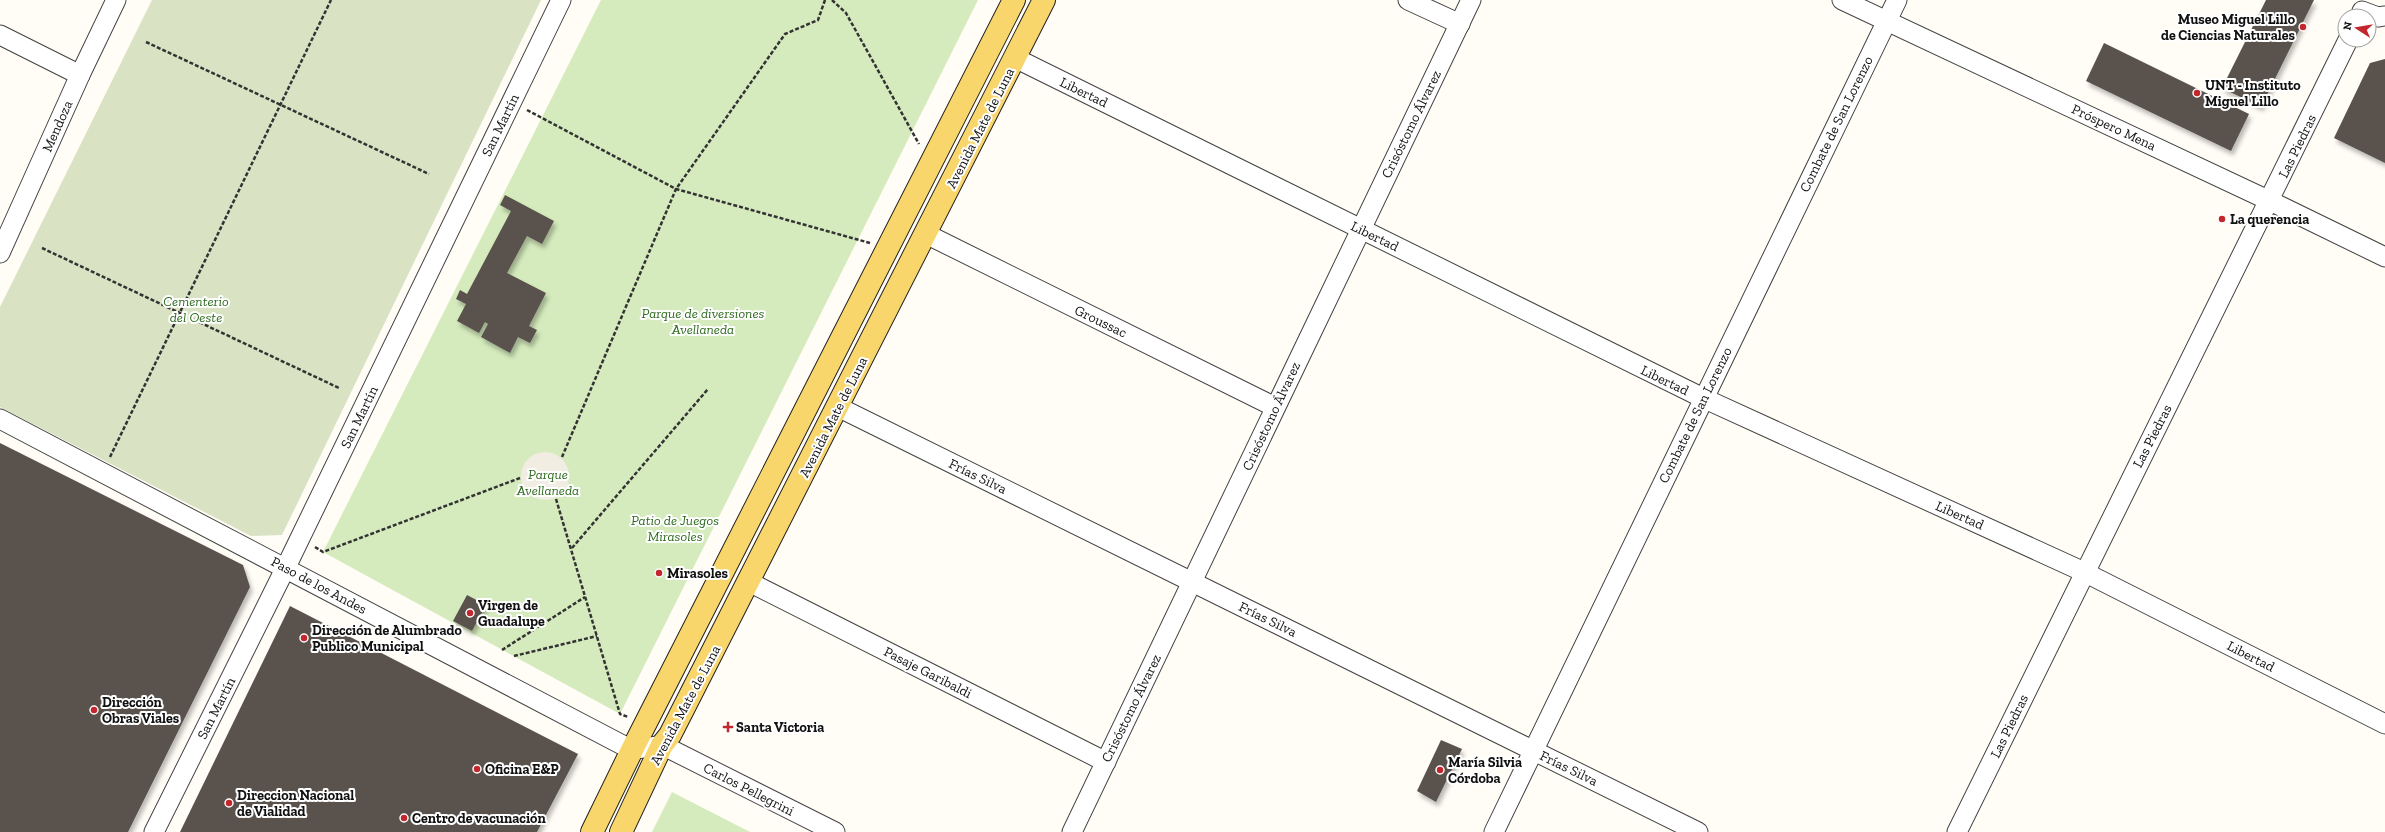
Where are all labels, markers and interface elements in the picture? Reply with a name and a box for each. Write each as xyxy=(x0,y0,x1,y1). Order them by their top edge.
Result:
north arrow xyxy=(2337,8,2377,48)
place label: Museo Miguel Lillo de Ciencias Naturales xyxy=(2161,11,2296,44)
text: N xyxy=(2340,20,2355,31)
marker: Museo Miguel Lillo de Ciencias Naturales xyxy=(2298,22,2308,32)
street label: Combate de San Lorenzo xyxy=(1796,53,1877,195)
street label: Avenida Mate de Luna xyxy=(943,65,1018,191)
street label: Crisóstomo Álvarez xyxy=(1378,67,1445,181)
street label: Libertad xyxy=(1057,74,1111,111)
place label: UNT - Instituto Miguel Lillo xyxy=(2205,77,2301,110)
marker: UNT - Instituto Miguel Lillo xyxy=(2192,88,2202,98)
street label: San Martín xyxy=(478,91,523,159)
street label: Mendoza xyxy=(39,98,76,155)
street label: Próspero Mena xyxy=(2069,100,2159,155)
street label: Las Piedras xyxy=(2275,112,2320,181)
place label: La querencia xyxy=(2230,211,2309,228)
marker: La querencia xyxy=(2217,214,2227,224)
street label: Libertad xyxy=(1348,218,1402,255)
park label: Cementerio del Oeste xyxy=(163,293,229,326)
street label: Groussac xyxy=(1072,302,1130,341)
park label: Parque de diversiones Avellaneda xyxy=(642,305,765,338)
street label: Combate de San Lorenzo xyxy=(1655,344,1736,486)
street label: Avenida Mate de Luna xyxy=(796,354,871,480)
street label: Crisóstomo Álvarez xyxy=(1239,359,1304,473)
street label: Libertad xyxy=(1638,362,1692,399)
street label: San Martín xyxy=(337,383,382,451)
street label: Las Piedras xyxy=(2129,402,2176,471)
street label: Frías Silva xyxy=(946,455,1010,498)
park label: Parque Avellaneda xyxy=(516,466,579,499)
street label: Libertad xyxy=(1933,497,1987,534)
park label: Patio de Juegos Mirasoles xyxy=(631,512,719,545)
street label: Paso de los Andes xyxy=(268,553,370,618)
place label: Mirasoles xyxy=(667,565,728,582)
marker: Mirasoles xyxy=(654,568,664,578)
place label: Virgen de Guadalupe xyxy=(478,597,545,630)
street label: Frías Silva xyxy=(1236,598,1300,641)
marker: Virgen de Guadalupe xyxy=(465,608,475,618)
place label: Dirección de Alumbrado Publico Municipal xyxy=(312,622,462,655)
marker: Dirección de Alumbrado Publico Municipal xyxy=(299,633,309,643)
street label: Libertad xyxy=(2224,637,2278,676)
street label: Avenida Mate de Luna xyxy=(647,642,724,768)
street label: Pasaje Garibaldi xyxy=(881,643,975,702)
street label: Crisóstomo Álvarez xyxy=(1098,651,1165,765)
street label: San Martín xyxy=(194,674,239,742)
street label: Las Piedras xyxy=(1987,692,2032,761)
place label: Dirección Obras Viales xyxy=(102,694,180,727)
marker: Dirección Obras Viales xyxy=(89,705,99,715)
place label: Santa Victoria xyxy=(736,719,824,736)
marker: Santa Victoria xyxy=(723,722,733,732)
street label: Frías Silva xyxy=(1537,747,1601,790)
place label: María Silvia Córdoba xyxy=(1448,754,1522,787)
street label: Carlos Pellegrini xyxy=(701,759,797,820)
place label: Oficina E&P xyxy=(485,761,559,778)
marker: Oficina E&P xyxy=(472,764,482,774)
marker: María Silvia Córdoba xyxy=(1435,765,1445,775)
place label: Direccion Nacional de Vialidad xyxy=(237,787,354,820)
marker: Direccion Nacional de Vialidad xyxy=(224,798,234,808)
place label: Centro de vacunación xyxy=(412,810,546,827)
marker: Centro de vacunación xyxy=(399,813,409,823)

